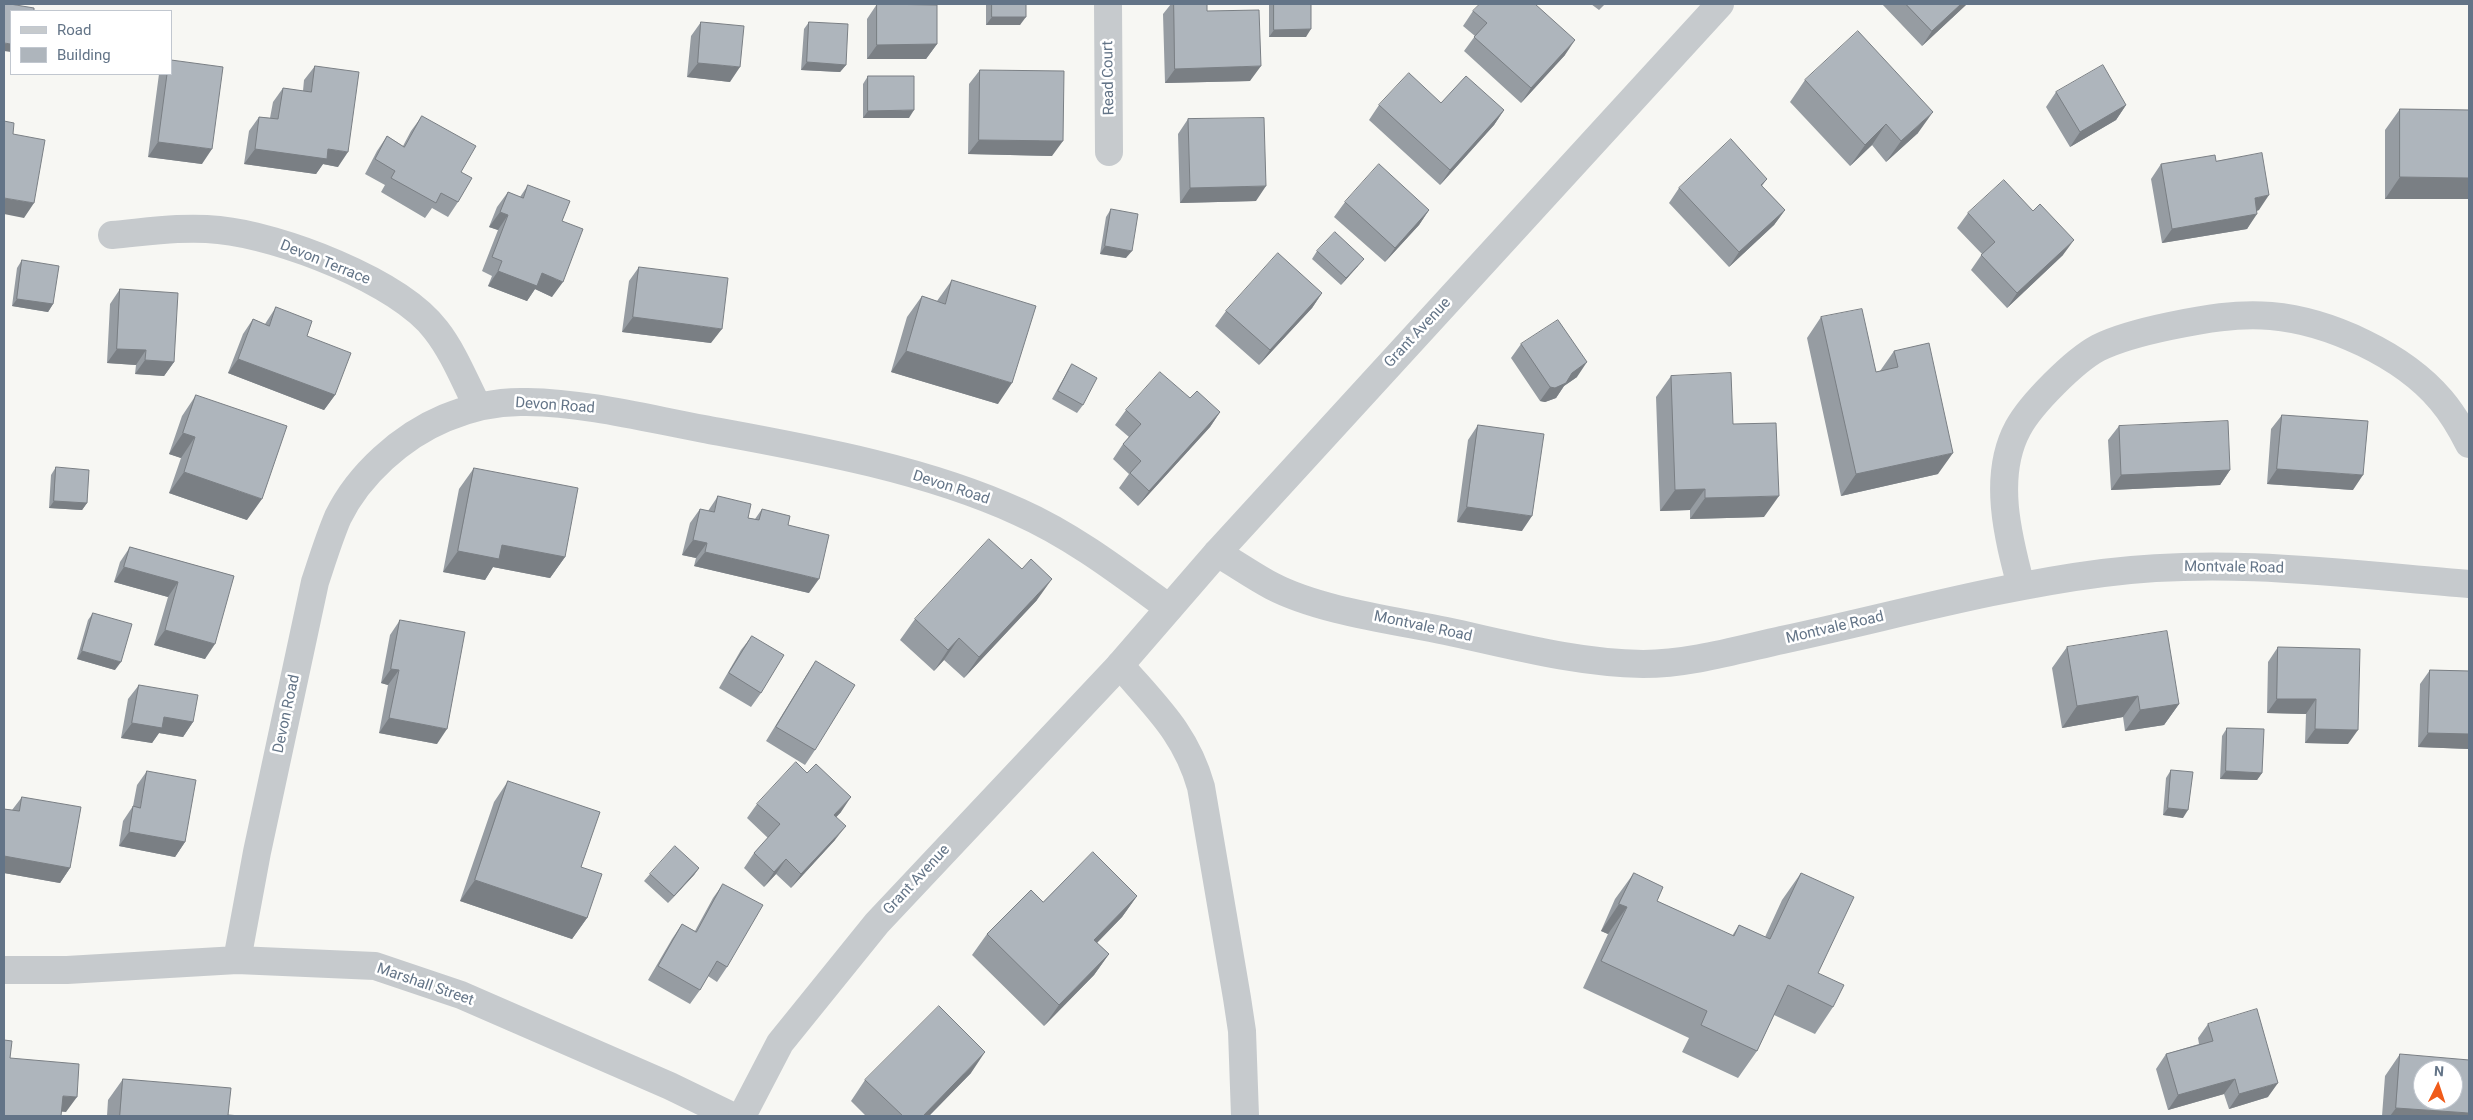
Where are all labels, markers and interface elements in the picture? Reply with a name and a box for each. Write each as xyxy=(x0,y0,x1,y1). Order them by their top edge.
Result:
legend xyxy=(10,10,172,75)
text: Road xyxy=(57,21,91,39)
street label: Read Court xyxy=(1099,41,1119,115)
text: Building xyxy=(57,46,111,64)
street label: Devon Terrace xyxy=(277,237,373,289)
street label: Grant Avenue xyxy=(1381,294,1455,372)
street label: Devon Road xyxy=(515,394,595,418)
street label: Devon Road xyxy=(910,467,992,509)
street label: Montvale Road xyxy=(2184,558,2284,578)
street label: Montvale Road xyxy=(1372,608,1474,646)
street label: Montvale Road xyxy=(1784,608,1886,648)
street label: Devon Road xyxy=(270,673,304,755)
street label: Grant Avenue xyxy=(880,841,954,919)
street label: Marshall Street xyxy=(374,960,476,1010)
north arrow xyxy=(2413,1060,2463,1110)
text: N xyxy=(2433,1063,2444,1079)

